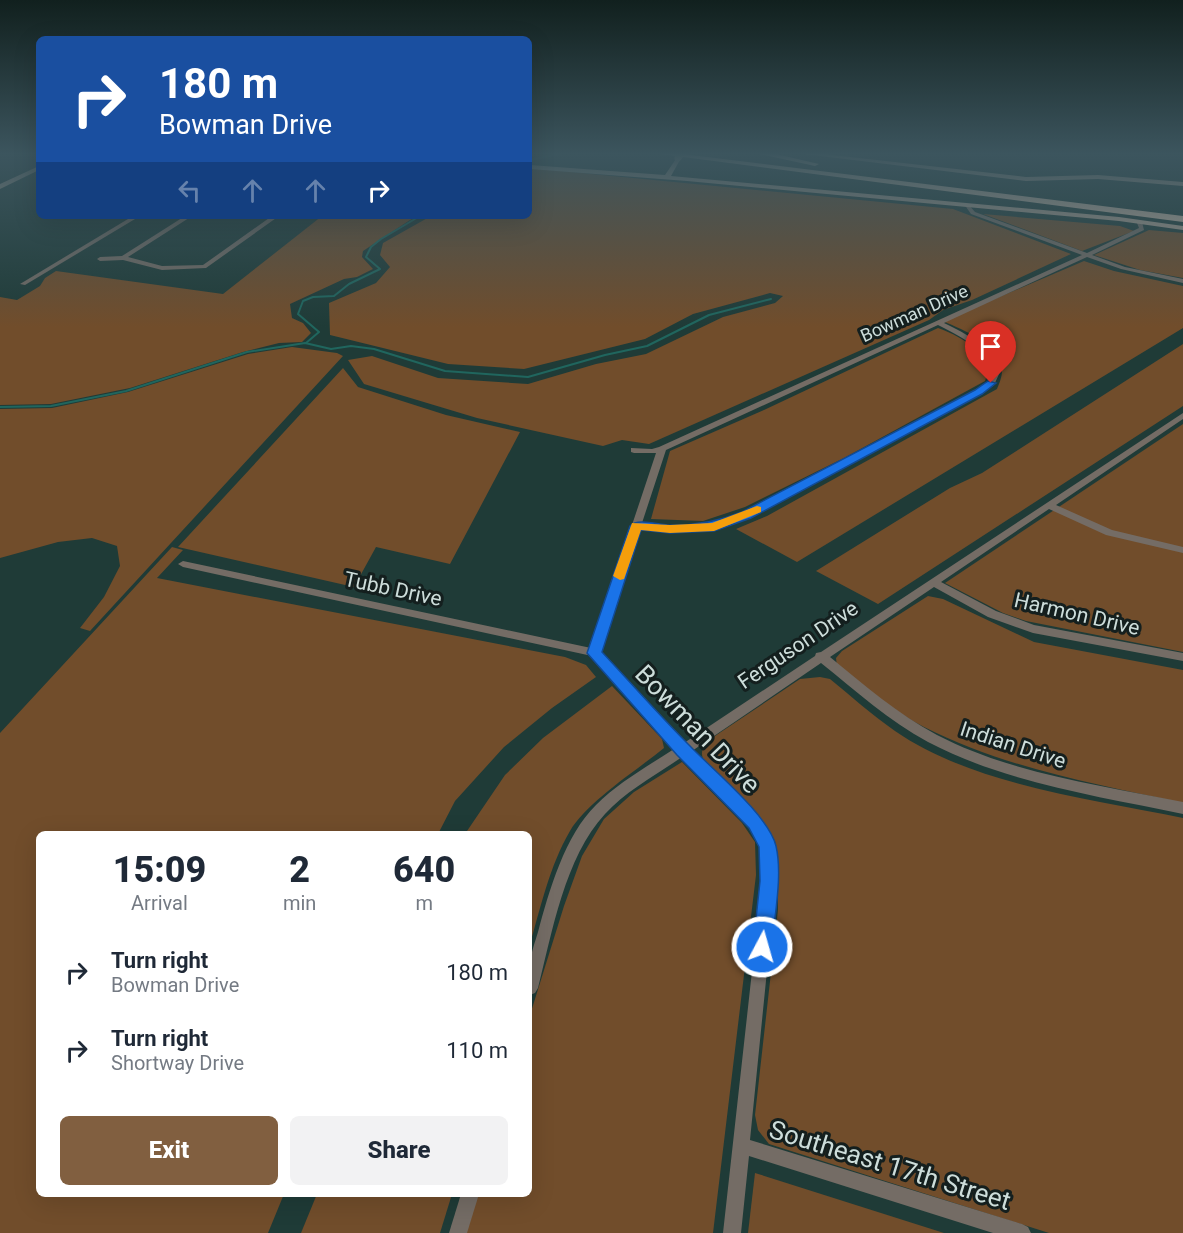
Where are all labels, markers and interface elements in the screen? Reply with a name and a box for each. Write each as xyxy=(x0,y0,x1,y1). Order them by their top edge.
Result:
text: 180 m xyxy=(159,59,278,108)
icon: right xyxy=(60,60,138,138)
text: Bowman Drive xyxy=(159,109,332,141)
icon: left xyxy=(173,174,206,207)
icon: ahead xyxy=(236,174,269,207)
icon: ahead xyxy=(299,174,332,207)
icon: right xyxy=(362,174,395,207)
street label: Bowman Drive xyxy=(857,280,971,346)
pin xyxy=(965,321,1016,383)
icon: arrive xyxy=(974,330,1007,363)
street label: Tubb Drive xyxy=(342,567,444,611)
street label: Harmon Drive xyxy=(1012,588,1142,640)
street label: Ferguson Drive xyxy=(733,596,863,694)
street label: Bowman Drive xyxy=(629,659,767,799)
street label: Indian Drive xyxy=(957,717,1069,773)
text: 15:09 xyxy=(113,849,206,891)
text: 2 xyxy=(289,849,310,891)
text: 640 xyxy=(393,849,455,891)
text: Arrival xyxy=(131,891,188,915)
text: min xyxy=(283,891,316,915)
text: m xyxy=(415,891,433,915)
position arrow xyxy=(730,915,794,979)
text: Turn right xyxy=(111,948,208,973)
icon: right xyxy=(60,956,93,989)
text: 180 m xyxy=(446,960,508,985)
text: Bowman Drive xyxy=(111,973,239,997)
text: Turn right xyxy=(111,1026,208,1051)
icon: right xyxy=(60,1034,93,1067)
text: 110 m xyxy=(446,1038,508,1063)
text: Shortway Drive xyxy=(111,1051,244,1075)
street label: Southeast 17th Street xyxy=(766,1114,1014,1216)
button: Exit xyxy=(60,1116,278,1185)
button: Share xyxy=(290,1116,508,1185)

